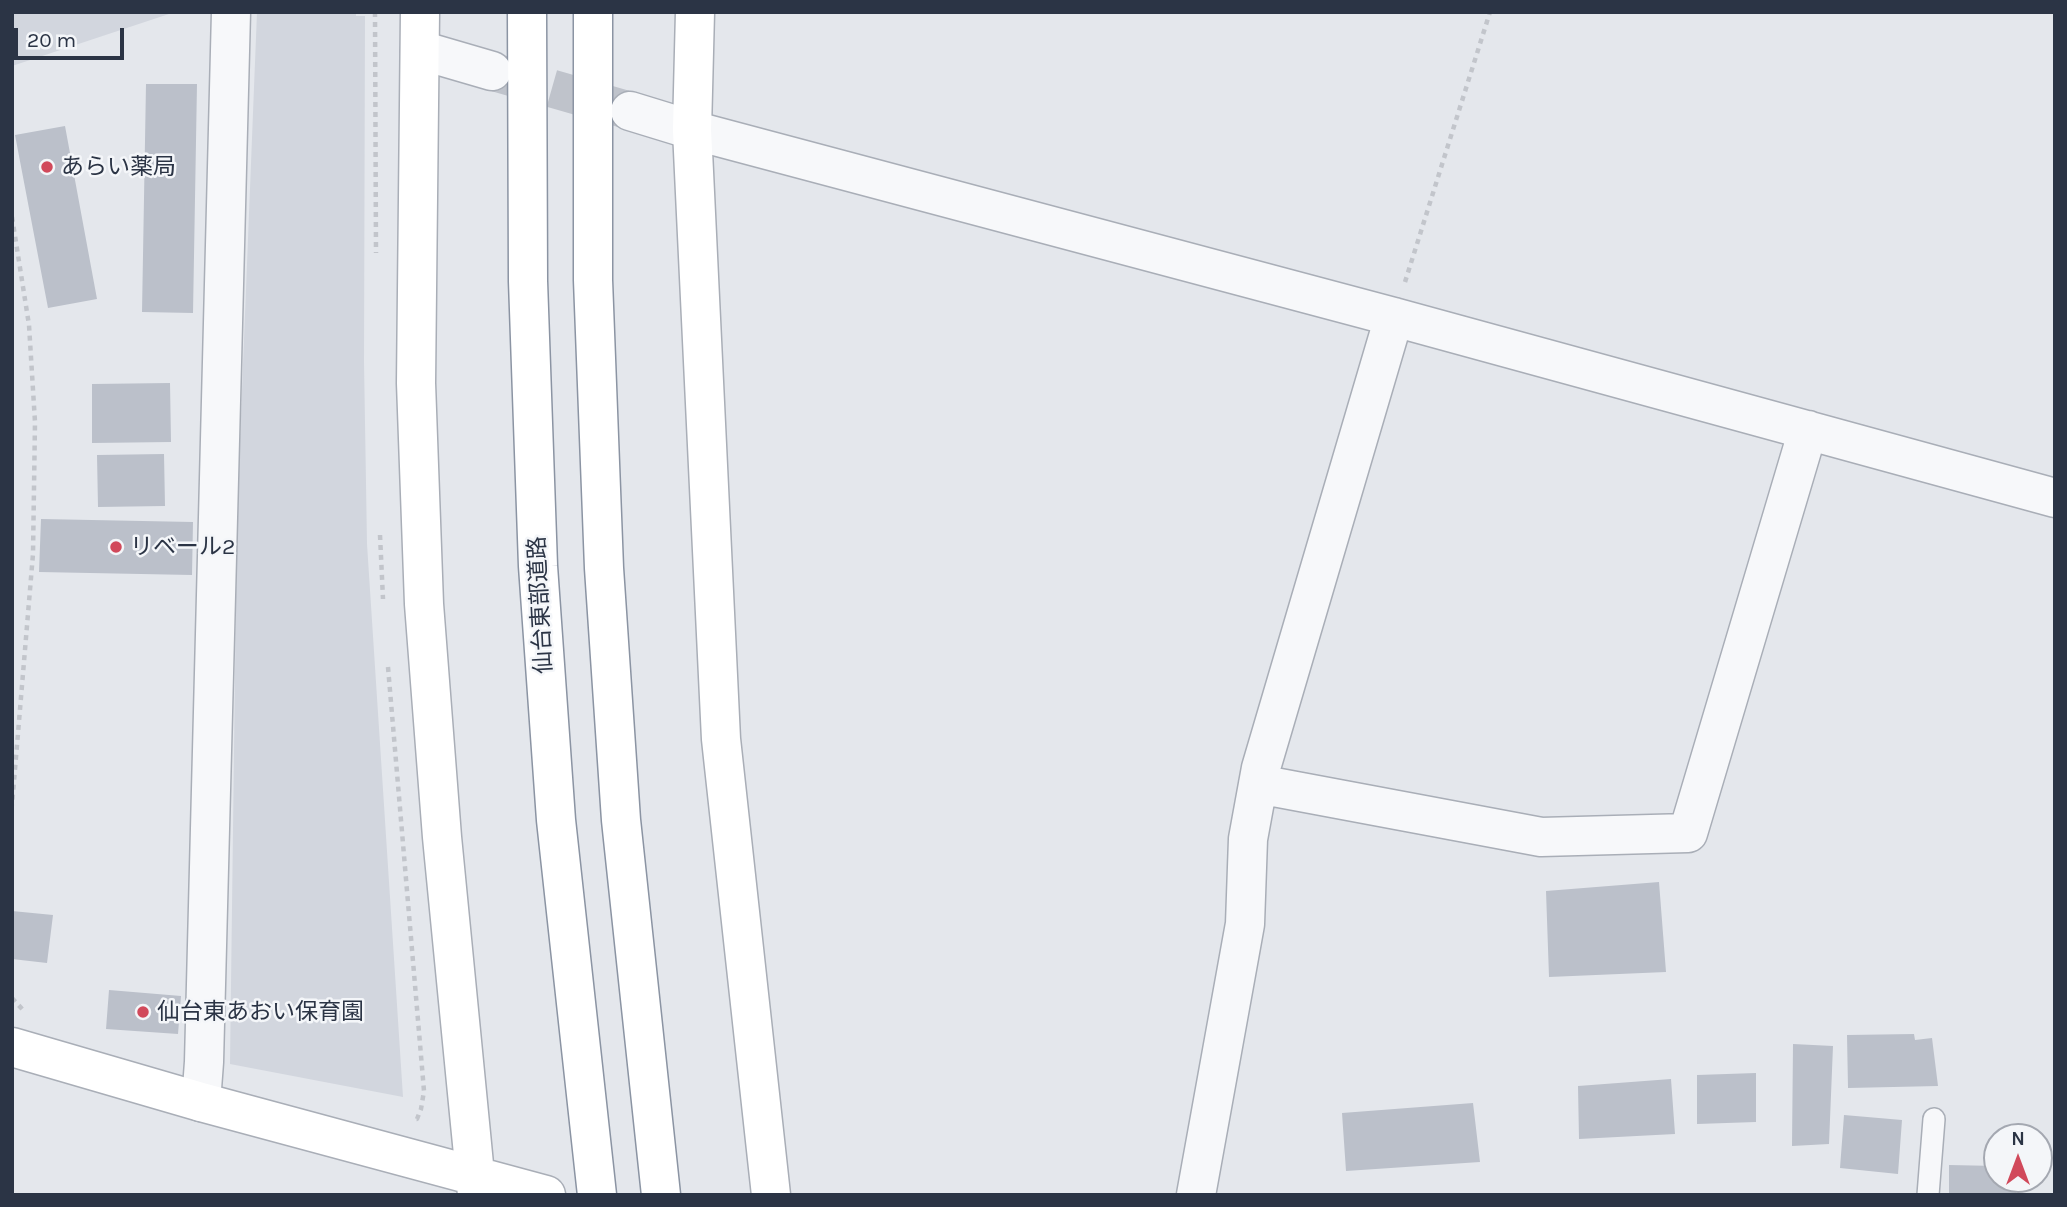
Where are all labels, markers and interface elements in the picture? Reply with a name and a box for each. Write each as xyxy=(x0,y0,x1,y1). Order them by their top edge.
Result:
scale bar xyxy=(18,14,128,58)
text: 20 m xyxy=(27,28,76,52)
place label: あらい薬局 xyxy=(61,153,176,181)
marker: あらい薬局 xyxy=(39,159,55,175)
place label: リベール2 xyxy=(130,533,235,561)
street label: 仙台東部道路 xyxy=(524,535,558,675)
marker: リベール2 xyxy=(108,539,124,555)
place label: 仙台東あおい保育園 xyxy=(157,998,364,1026)
marker: 仙台東あおい保育園 xyxy=(135,1004,151,1020)
north arrow xyxy=(1983,1123,2053,1193)
text: N xyxy=(2011,1128,2025,1150)

